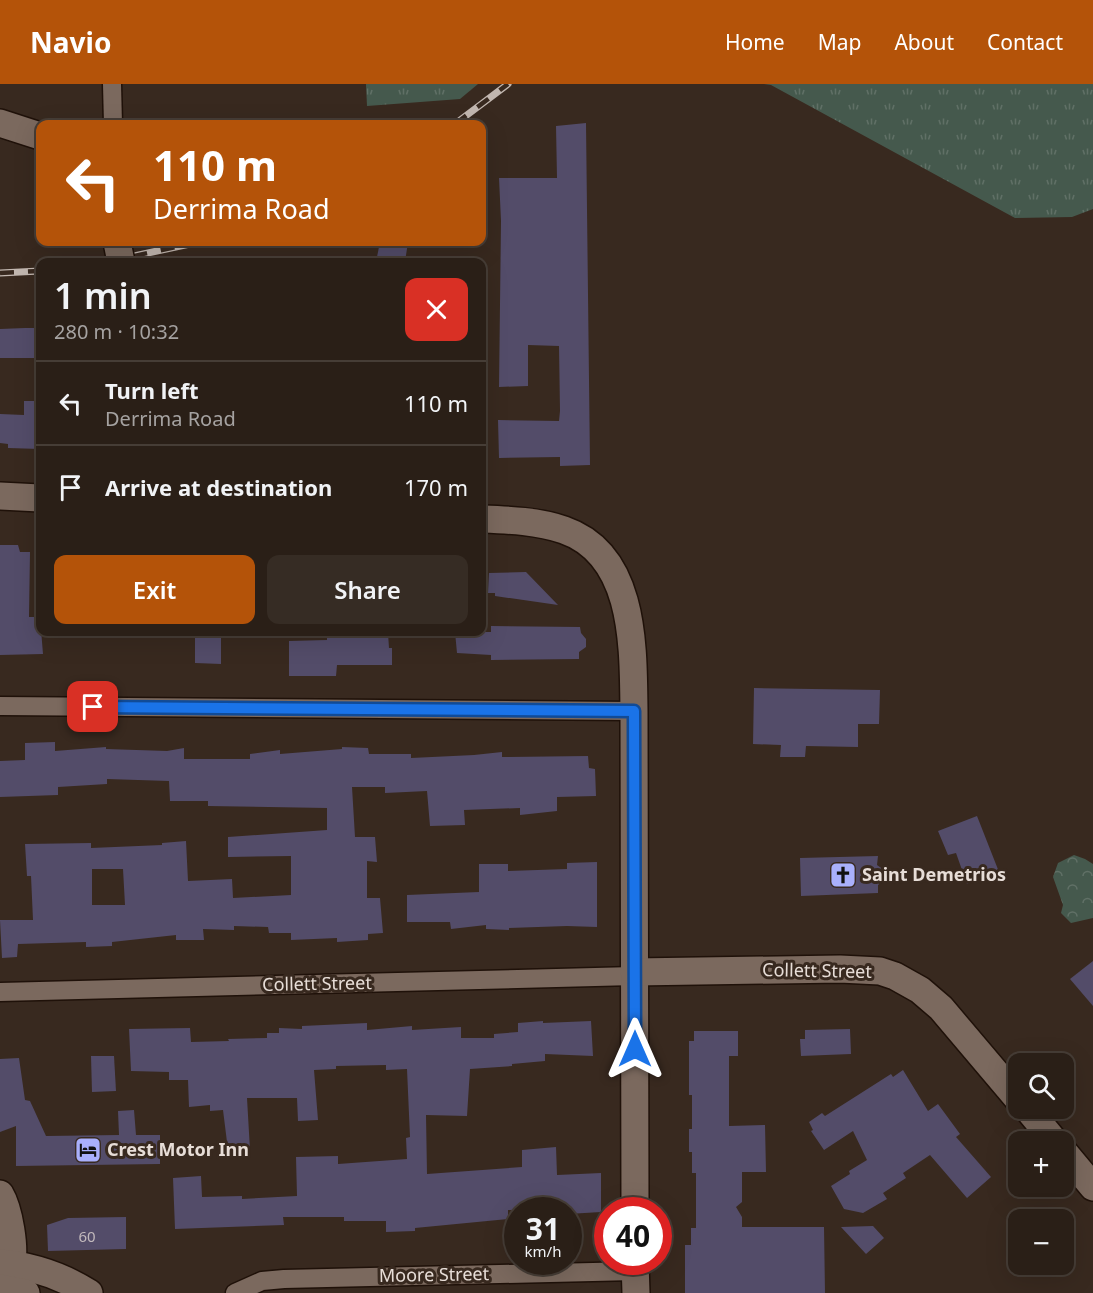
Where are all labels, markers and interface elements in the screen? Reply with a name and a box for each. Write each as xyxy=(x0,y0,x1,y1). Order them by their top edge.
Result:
text: Navio xyxy=(30,23,111,61)
text: Home xyxy=(725,28,785,56)
text: Map xyxy=(818,28,861,56)
text: About xyxy=(894,28,954,56)
text: Contact xyxy=(987,28,1063,56)
text: 110 m xyxy=(153,136,277,193)
icon: left xyxy=(54,144,132,222)
text: Derrima Road xyxy=(153,190,330,227)
text: 1 min xyxy=(54,271,152,320)
button: close xyxy=(405,278,468,341)
text: 280 m · 10:32 xyxy=(54,318,179,345)
text: Turn left xyxy=(105,375,199,405)
icon: left xyxy=(54,387,87,420)
text: 110 m xyxy=(404,388,468,418)
text: Derrima Road xyxy=(105,405,236,432)
icon: arrive xyxy=(54,471,87,504)
text: Arrive at destination xyxy=(105,472,332,502)
text: 170 m xyxy=(404,472,468,502)
button: Exit xyxy=(54,555,255,624)
button: Share xyxy=(267,555,468,624)
pin xyxy=(67,681,118,732)
icon: arrive xyxy=(76,690,109,723)
church icon: Saint Demetrios xyxy=(828,860,858,890)
place label: Saint Demetrios xyxy=(862,862,1006,886)
street label: Collett Street xyxy=(762,957,873,983)
street label: Collett Street xyxy=(262,970,373,996)
position arrow xyxy=(603,1017,667,1081)
map controls xyxy=(1008,1053,1074,1275)
button: search xyxy=(1008,1053,1074,1119)
button: + xyxy=(1008,1131,1074,1197)
hotel icon: Crest Motor Inn xyxy=(73,1135,103,1165)
place label: Crest Motor Inn xyxy=(107,1137,249,1161)
speed limit sign: 40 xyxy=(594,1197,672,1275)
text: 31 xyxy=(526,1208,560,1249)
button: − xyxy=(1008,1209,1074,1275)
house number: 60 xyxy=(78,1226,96,1246)
text: km/h xyxy=(525,1241,561,1261)
street label: Moore Street xyxy=(379,1261,490,1287)

